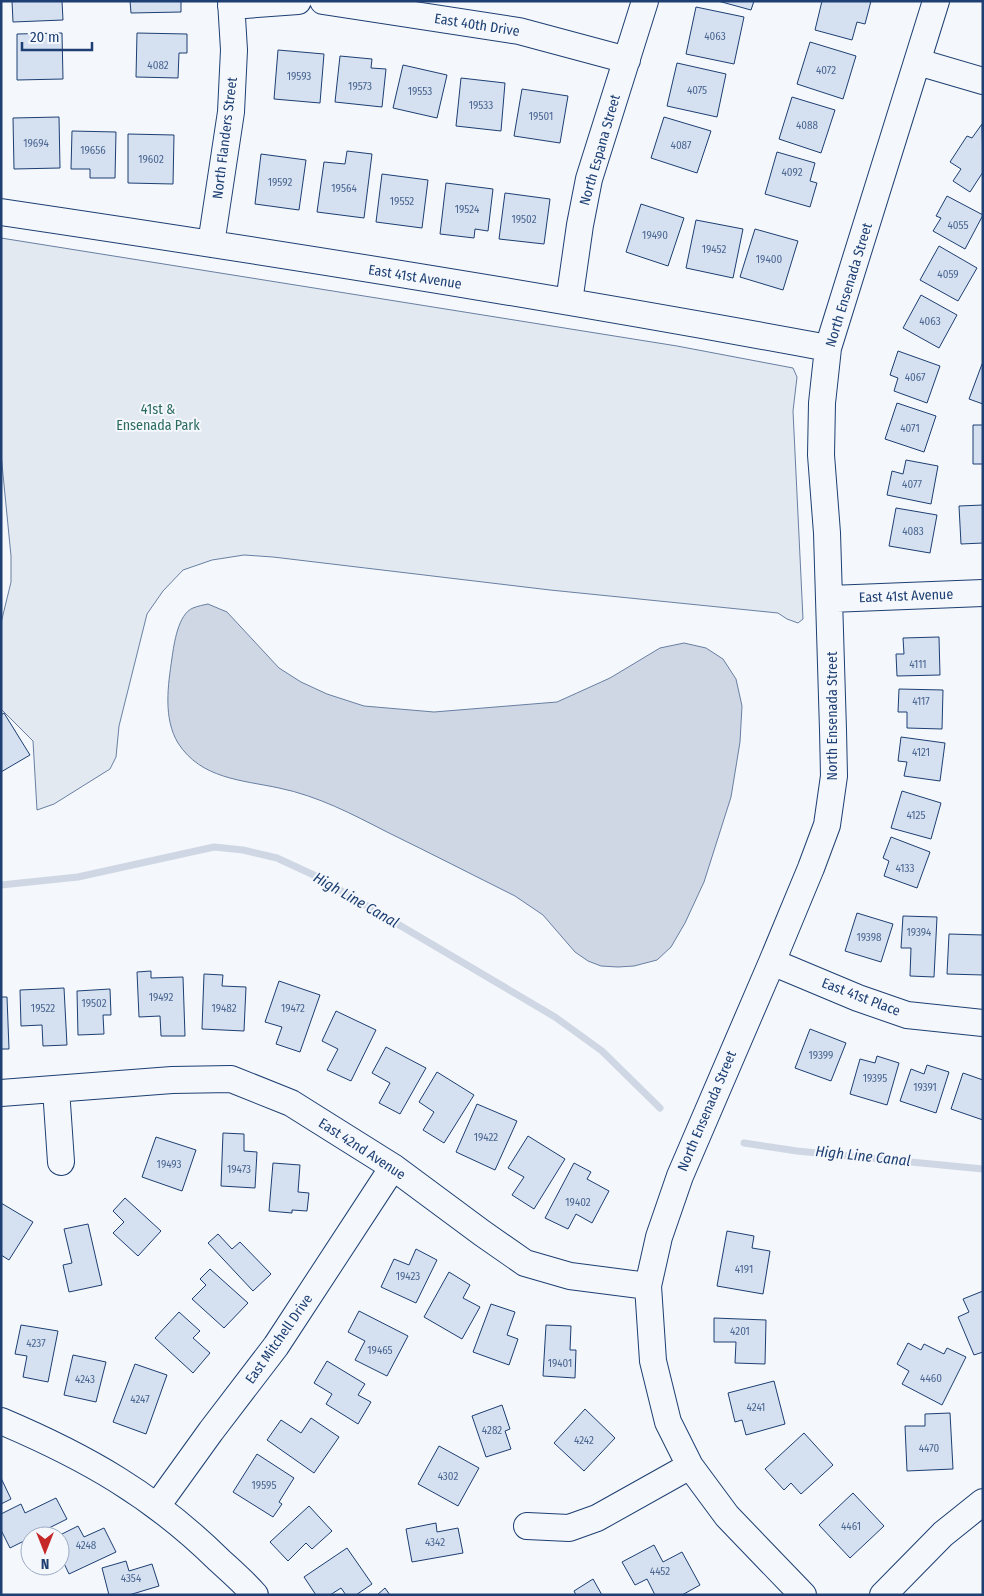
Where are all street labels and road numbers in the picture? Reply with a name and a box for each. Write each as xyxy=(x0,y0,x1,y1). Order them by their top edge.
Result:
street label: East 40th Drive xyxy=(433,10,521,40)
street label: North Flanders Street xyxy=(209,76,241,200)
street label: North Espana Street xyxy=(576,92,624,207)
street label: North Ensenada Street xyxy=(822,220,876,349)
street label: East 41st Avenue xyxy=(367,261,463,293)
street label: East 41st Avenue xyxy=(859,586,954,606)
street label: North Ensenada Street xyxy=(824,651,841,781)
street label: East 41st Place xyxy=(819,974,903,1020)
street label: North Ensenada Street xyxy=(674,1048,740,1174)
street label: East 42nd Avenue xyxy=(315,1115,409,1183)
street label: East Mitchell Drive xyxy=(242,1291,316,1387)

